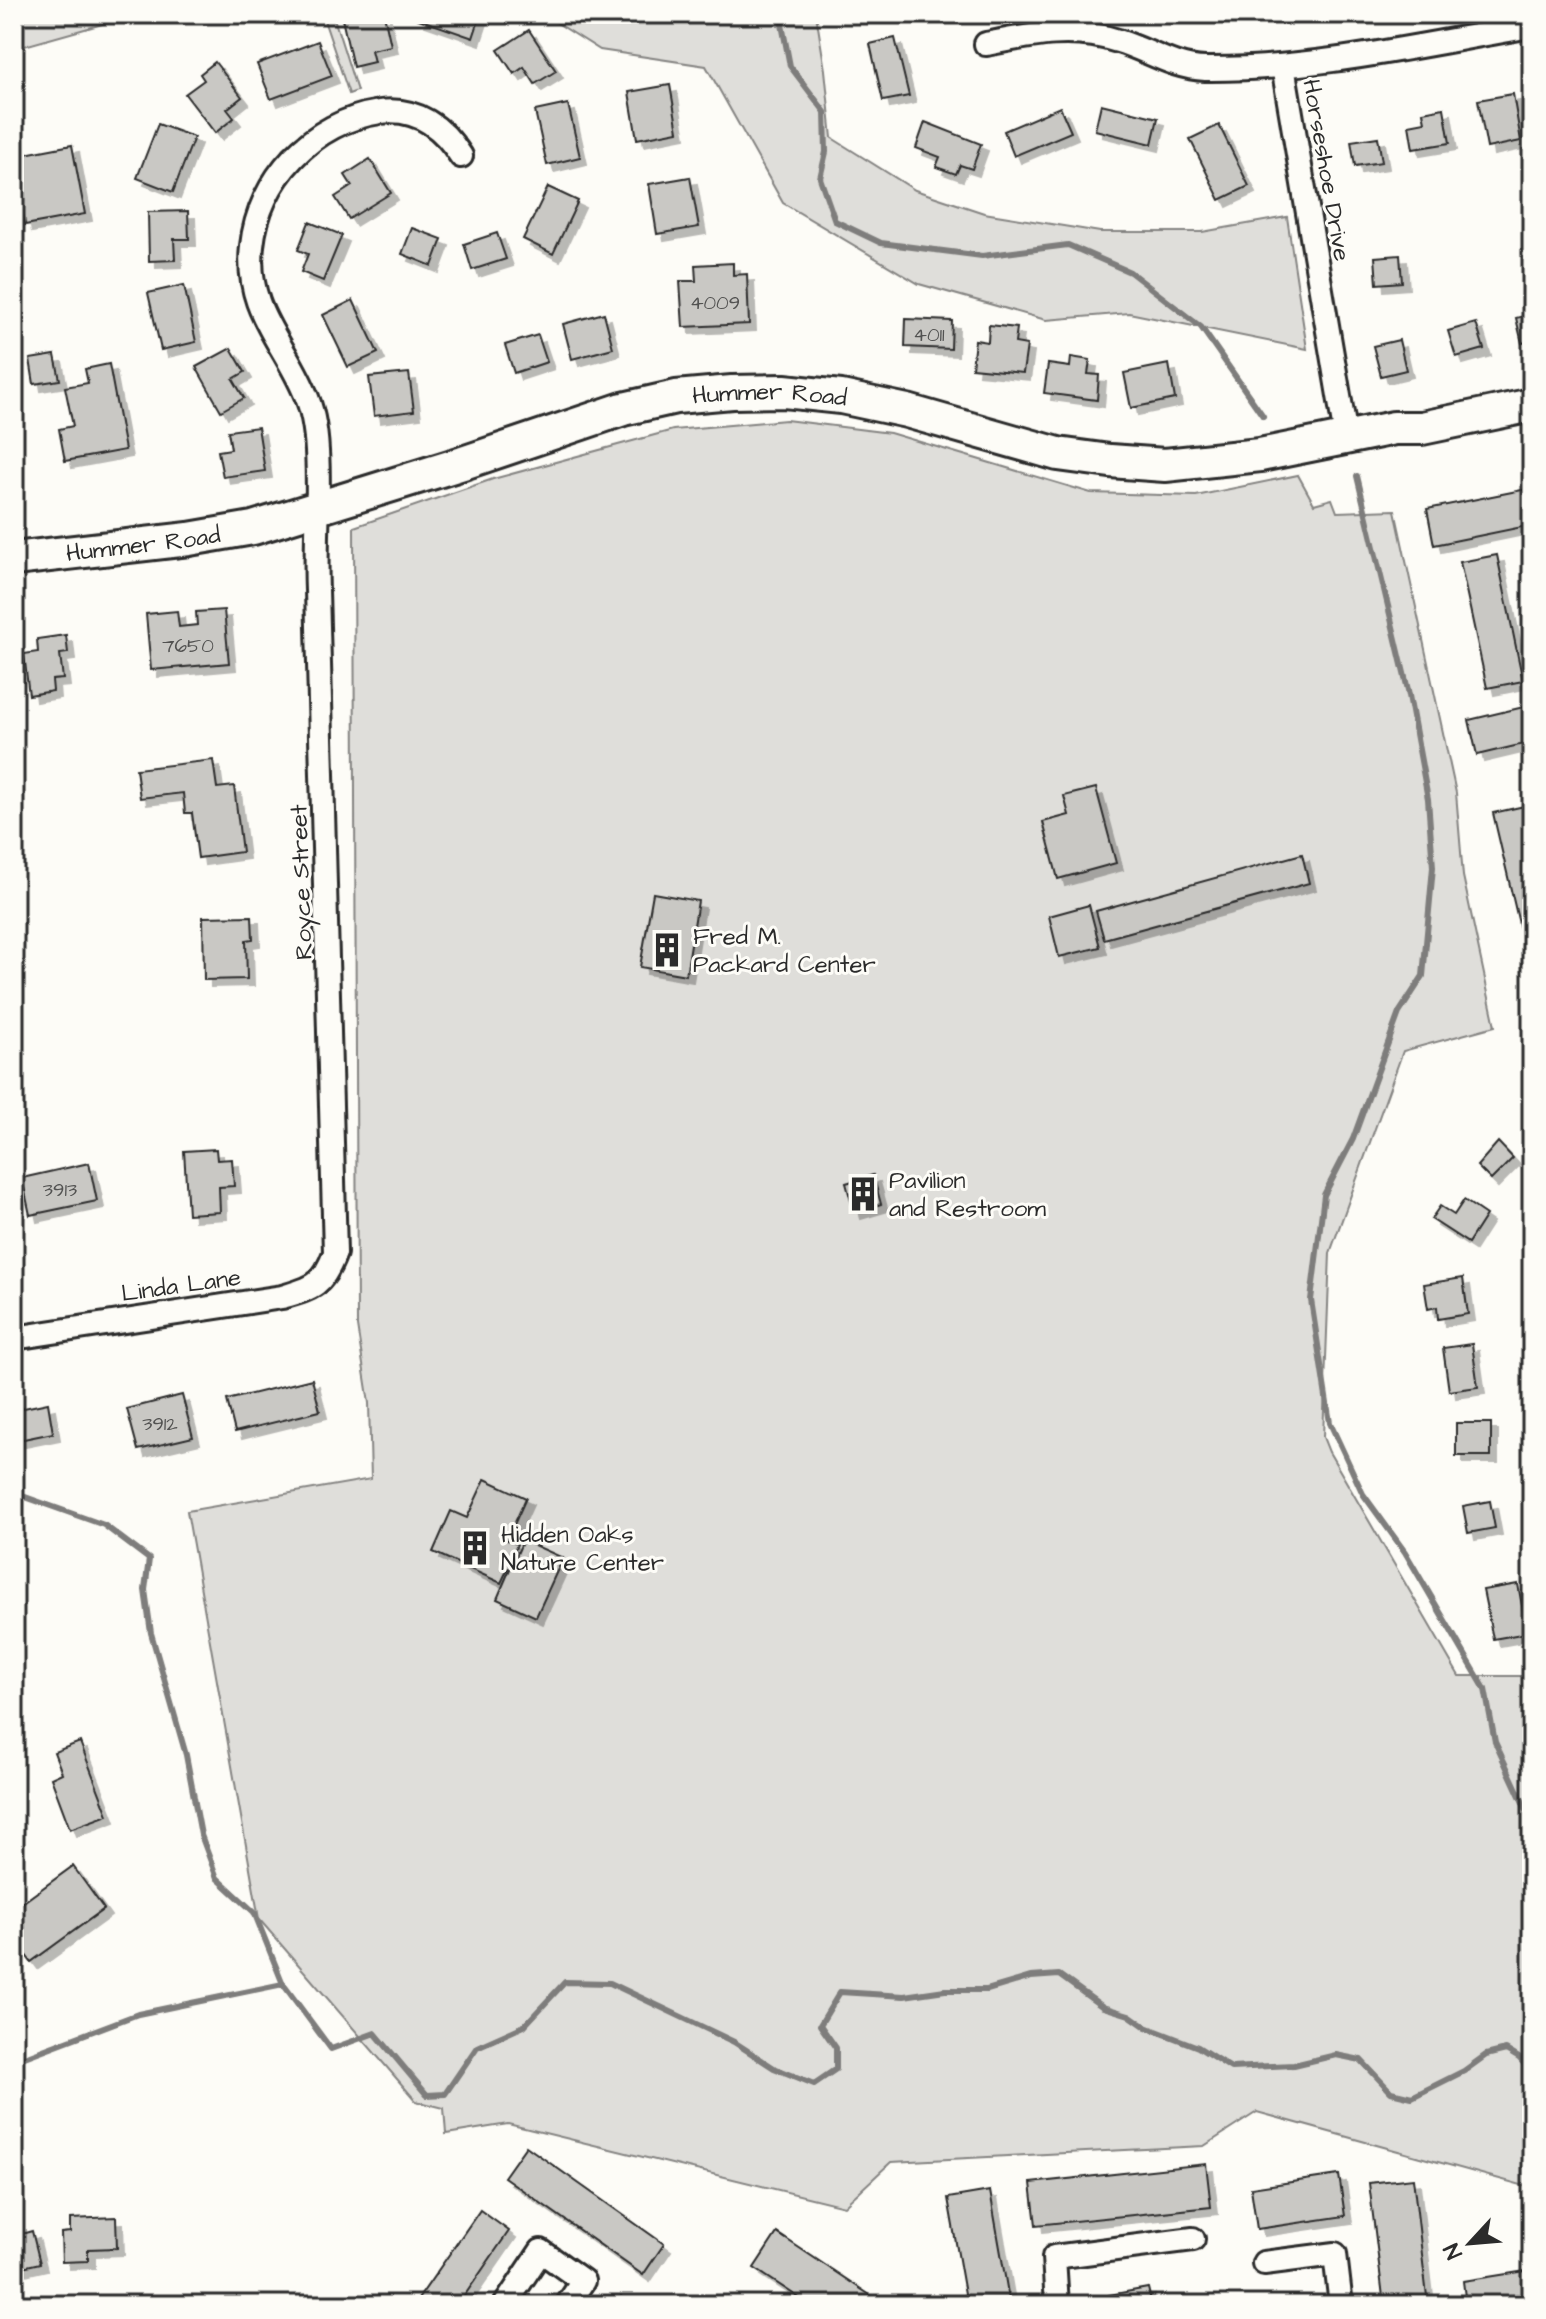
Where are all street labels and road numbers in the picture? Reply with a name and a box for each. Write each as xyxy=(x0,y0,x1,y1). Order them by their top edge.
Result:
street label: Horseshoe Drive xyxy=(1293,77,1359,264)
street label: Hummer Road xyxy=(691,375,849,416)
street label: Hummer Road xyxy=(64,518,223,571)
street label: Royce Street xyxy=(282,803,323,960)
street label: Linda Lane xyxy=(119,1261,243,1311)

